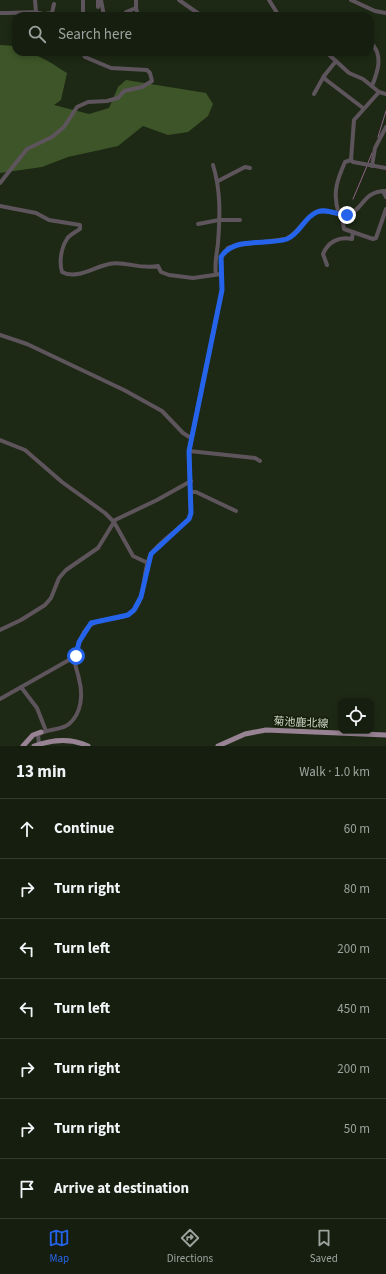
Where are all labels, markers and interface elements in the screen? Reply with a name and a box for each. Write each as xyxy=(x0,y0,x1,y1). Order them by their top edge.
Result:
search box xyxy=(12,12,374,56)
icon: search xyxy=(26,23,48,45)
text: Search here xyxy=(58,24,132,45)
route end xyxy=(338,206,356,224)
route start xyxy=(67,647,85,665)
map controls xyxy=(338,698,374,734)
button: locate xyxy=(338,698,374,734)
street label: 菊池鹿北線 xyxy=(273,714,329,731)
text: 13 min xyxy=(16,760,66,784)
text: Walk · 1.0 km xyxy=(299,763,370,781)
icon: ahead xyxy=(16,818,38,840)
text: Continue xyxy=(54,818,114,839)
text: 60 m xyxy=(344,820,370,838)
icon: right xyxy=(16,878,38,900)
text: Turn right xyxy=(54,878,120,899)
text: 80 m xyxy=(344,880,370,898)
icon: left xyxy=(16,938,38,960)
text: Turn left xyxy=(54,938,110,959)
text: 200 m xyxy=(337,940,370,958)
icon: left xyxy=(16,998,38,1020)
text: Turn left xyxy=(54,998,110,1019)
text: 450 m xyxy=(337,1000,370,1018)
icon: right xyxy=(16,1058,38,1080)
text: Turn right xyxy=(54,1058,120,1079)
text: 200 m xyxy=(337,1060,370,1078)
icon: right xyxy=(16,1118,38,1140)
text: Turn right xyxy=(54,1118,120,1139)
text: 50 m xyxy=(344,1120,370,1138)
icon: arrive xyxy=(16,1178,38,1200)
text: Arrive at destination xyxy=(54,1178,189,1199)
tab: Map xyxy=(48,1227,70,1266)
tab: Directions xyxy=(167,1227,213,1266)
tab: Saved xyxy=(310,1227,338,1266)

